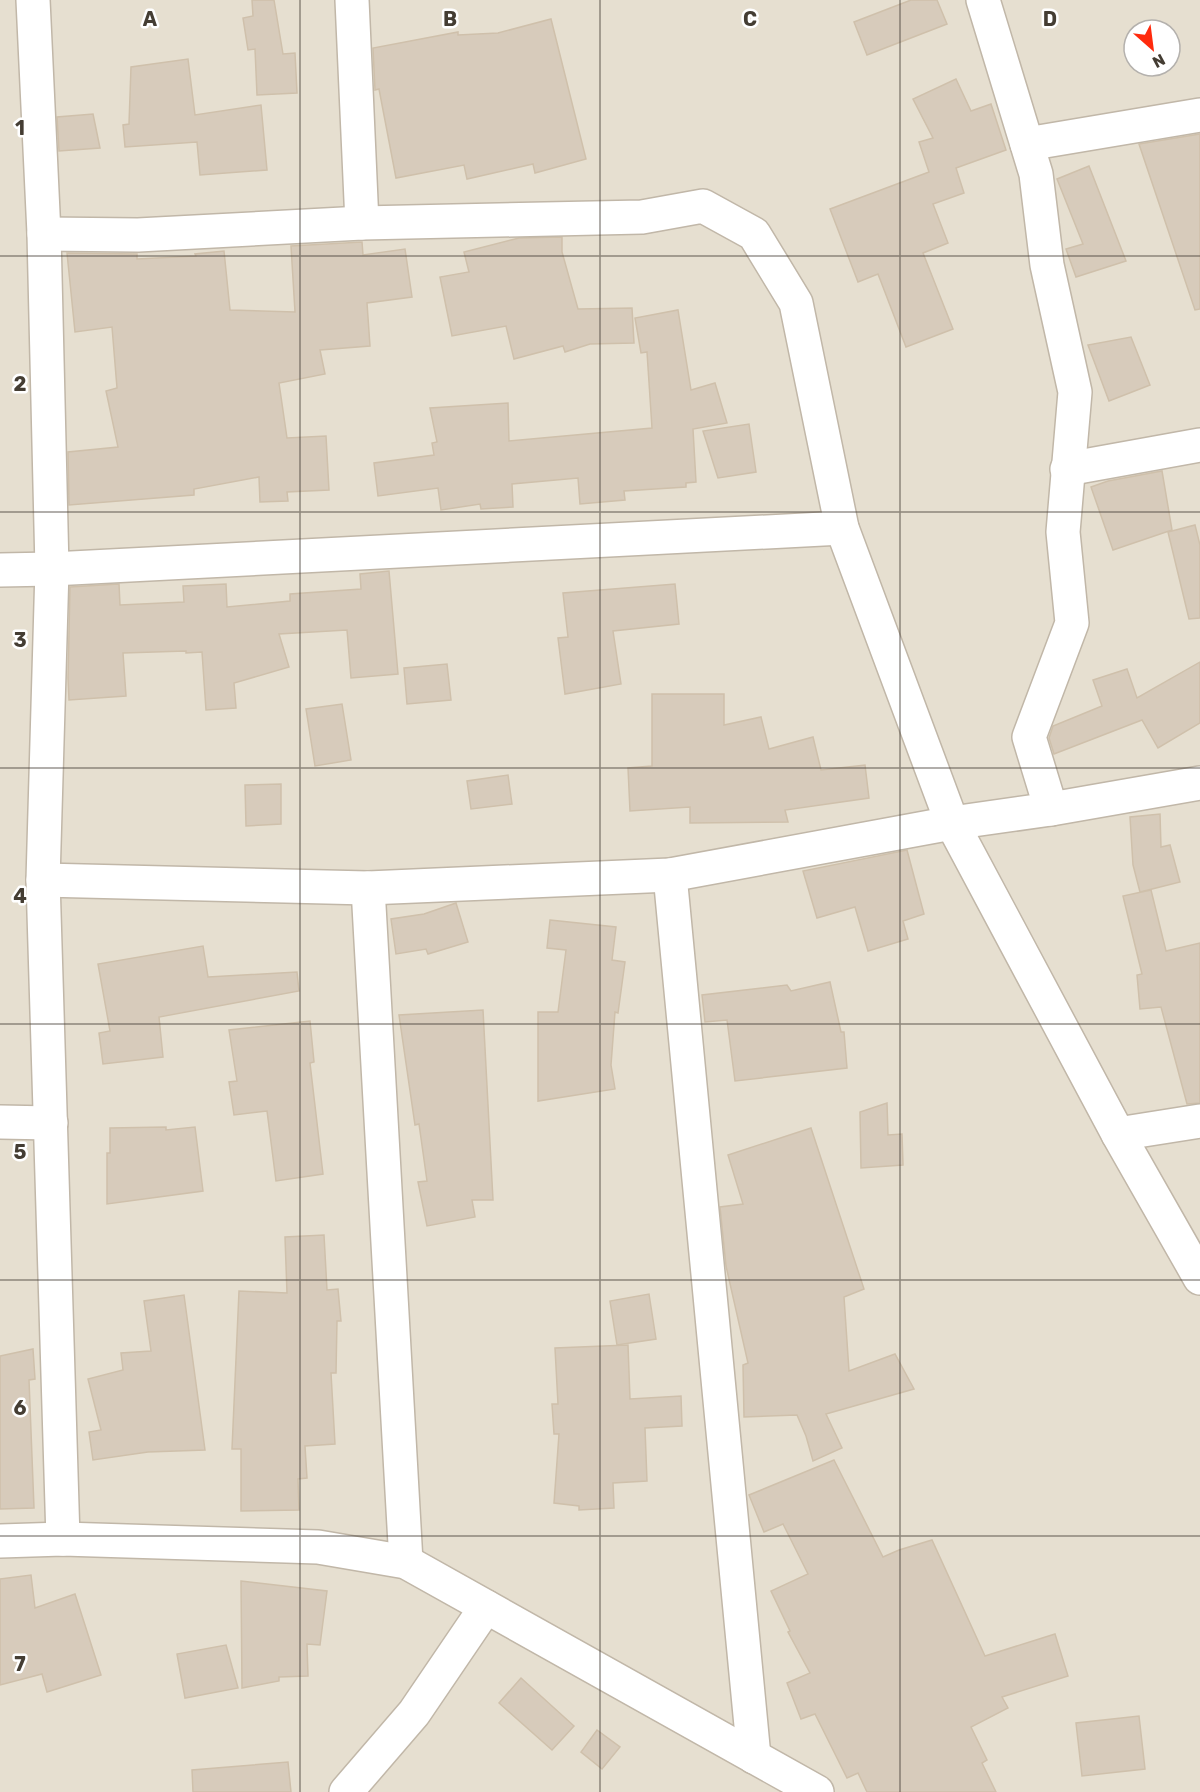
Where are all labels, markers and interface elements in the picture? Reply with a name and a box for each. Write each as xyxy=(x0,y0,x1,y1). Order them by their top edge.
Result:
text: A xyxy=(143,7,158,31)
text: B xyxy=(443,7,457,31)
text: C xyxy=(743,7,757,31)
text: D xyxy=(1043,7,1057,31)
north arrow xyxy=(1122,18,1182,78)
text: N xyxy=(1149,50,1168,72)
text: 1 xyxy=(15,116,25,140)
text: 2 xyxy=(14,372,27,396)
text: 3 xyxy=(13,628,27,652)
text: 4 xyxy=(13,884,27,908)
text: 5 xyxy=(14,1140,27,1164)
text: 6 xyxy=(13,1396,27,1420)
text: 7 xyxy=(14,1652,26,1676)

